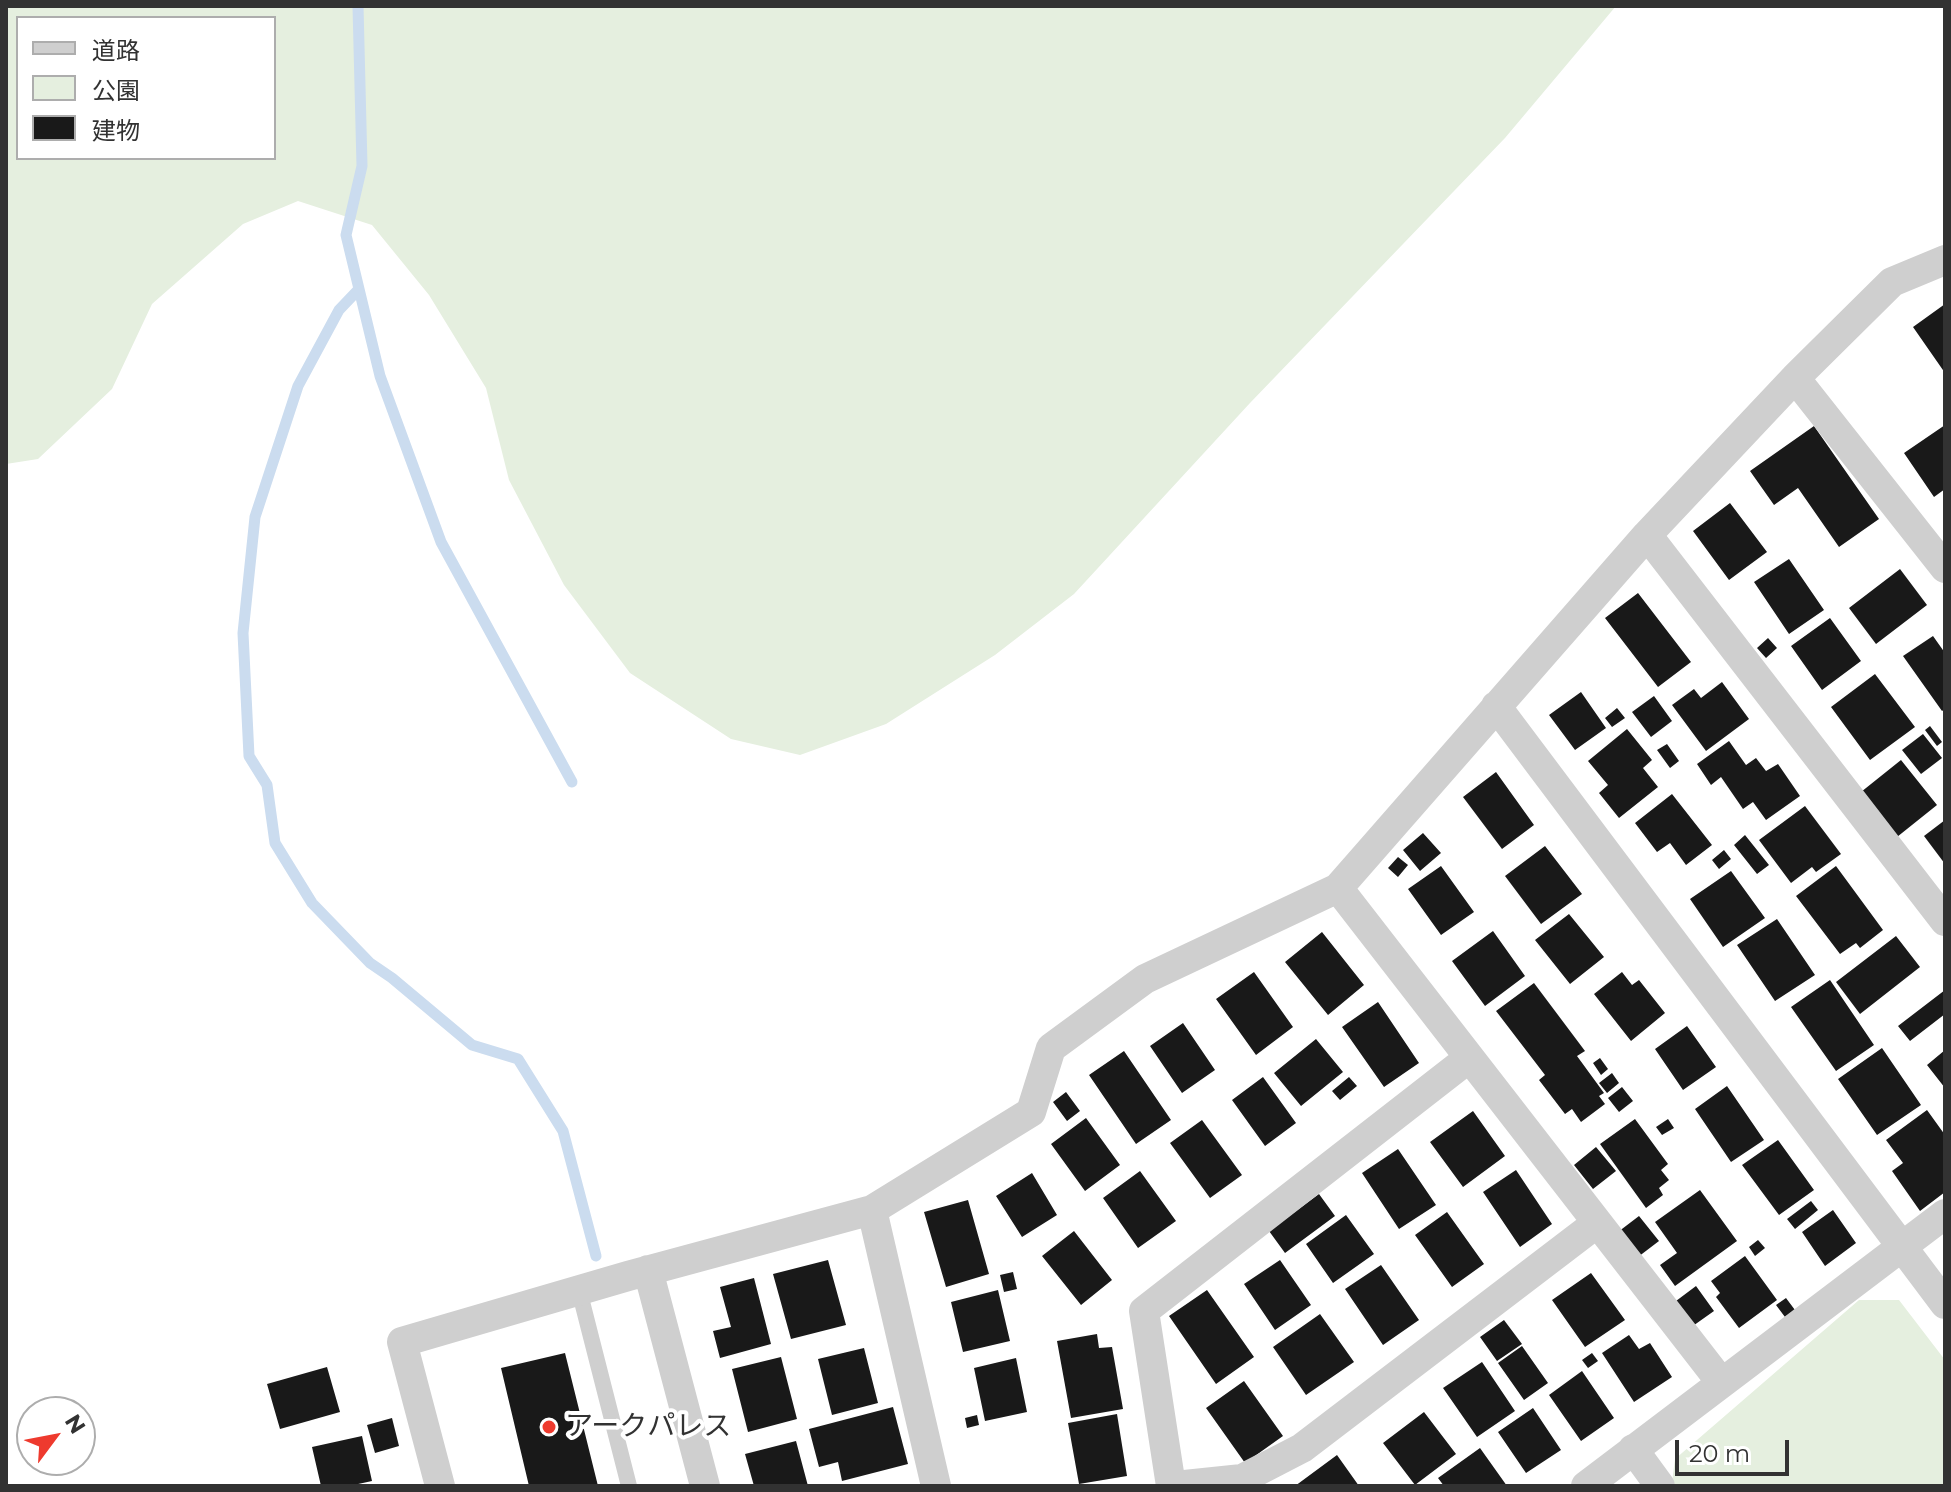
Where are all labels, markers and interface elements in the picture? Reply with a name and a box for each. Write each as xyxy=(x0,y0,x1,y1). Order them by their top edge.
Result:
legend xyxy=(16,16,276,160)
text: 道路 xyxy=(92,36,140,65)
text: 公園 xyxy=(92,76,140,105)
text: 建物 xyxy=(92,116,140,145)
north arrow xyxy=(16,1396,96,1476)
text: N xyxy=(59,1409,91,1439)
place label: アークパレス xyxy=(565,1410,731,1444)
marker: アークパレス xyxy=(540,1418,558,1436)
scale bar xyxy=(1679,1424,1793,1474)
text: 20 m xyxy=(1689,1439,1750,1468)

